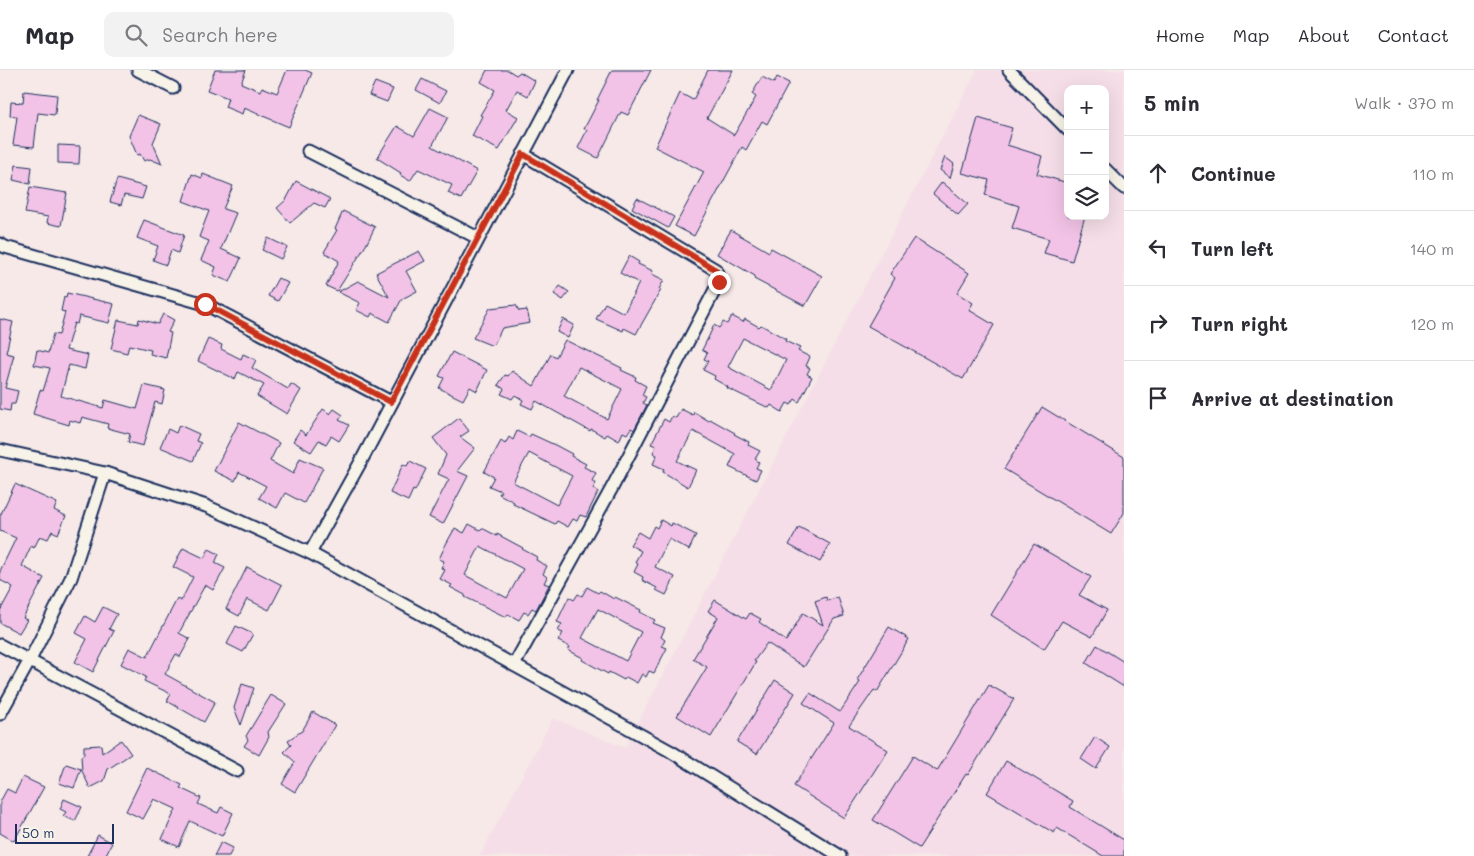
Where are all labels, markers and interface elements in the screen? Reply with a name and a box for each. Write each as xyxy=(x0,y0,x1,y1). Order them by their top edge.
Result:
search box xyxy=(104,12,454,57)
text: Map xyxy=(25,19,74,50)
icon: search xyxy=(122,21,150,49)
text: Search here xyxy=(162,22,278,47)
text: Home xyxy=(1156,23,1205,47)
text: Map xyxy=(1233,23,1269,47)
text: About xyxy=(1297,23,1350,47)
text: Contact xyxy=(1378,23,1449,47)
map controls xyxy=(1064,85,1109,220)
button: + xyxy=(1064,85,1109,130)
text: 5 min xyxy=(1144,89,1200,116)
text: Walk · 370 m xyxy=(1354,92,1454,113)
button: − xyxy=(1064,130,1109,175)
icon: ahead xyxy=(1144,159,1172,187)
text: Continue xyxy=(1191,161,1276,186)
text: 110 m xyxy=(1412,163,1454,184)
button: layers xyxy=(1064,175,1109,220)
icon: left xyxy=(1144,234,1172,262)
text: Turn left xyxy=(1191,236,1274,261)
text: 140 m xyxy=(1410,238,1454,259)
route end xyxy=(708,271,731,294)
route start xyxy=(194,293,217,316)
icon: right xyxy=(1144,309,1172,337)
text: Turn right xyxy=(1191,311,1288,336)
text: 120 m xyxy=(1410,313,1454,334)
icon: arrive xyxy=(1144,384,1172,412)
text: Arrive at destination xyxy=(1191,386,1394,411)
scale bar xyxy=(15,821,114,844)
text: 50 m xyxy=(22,823,54,842)

